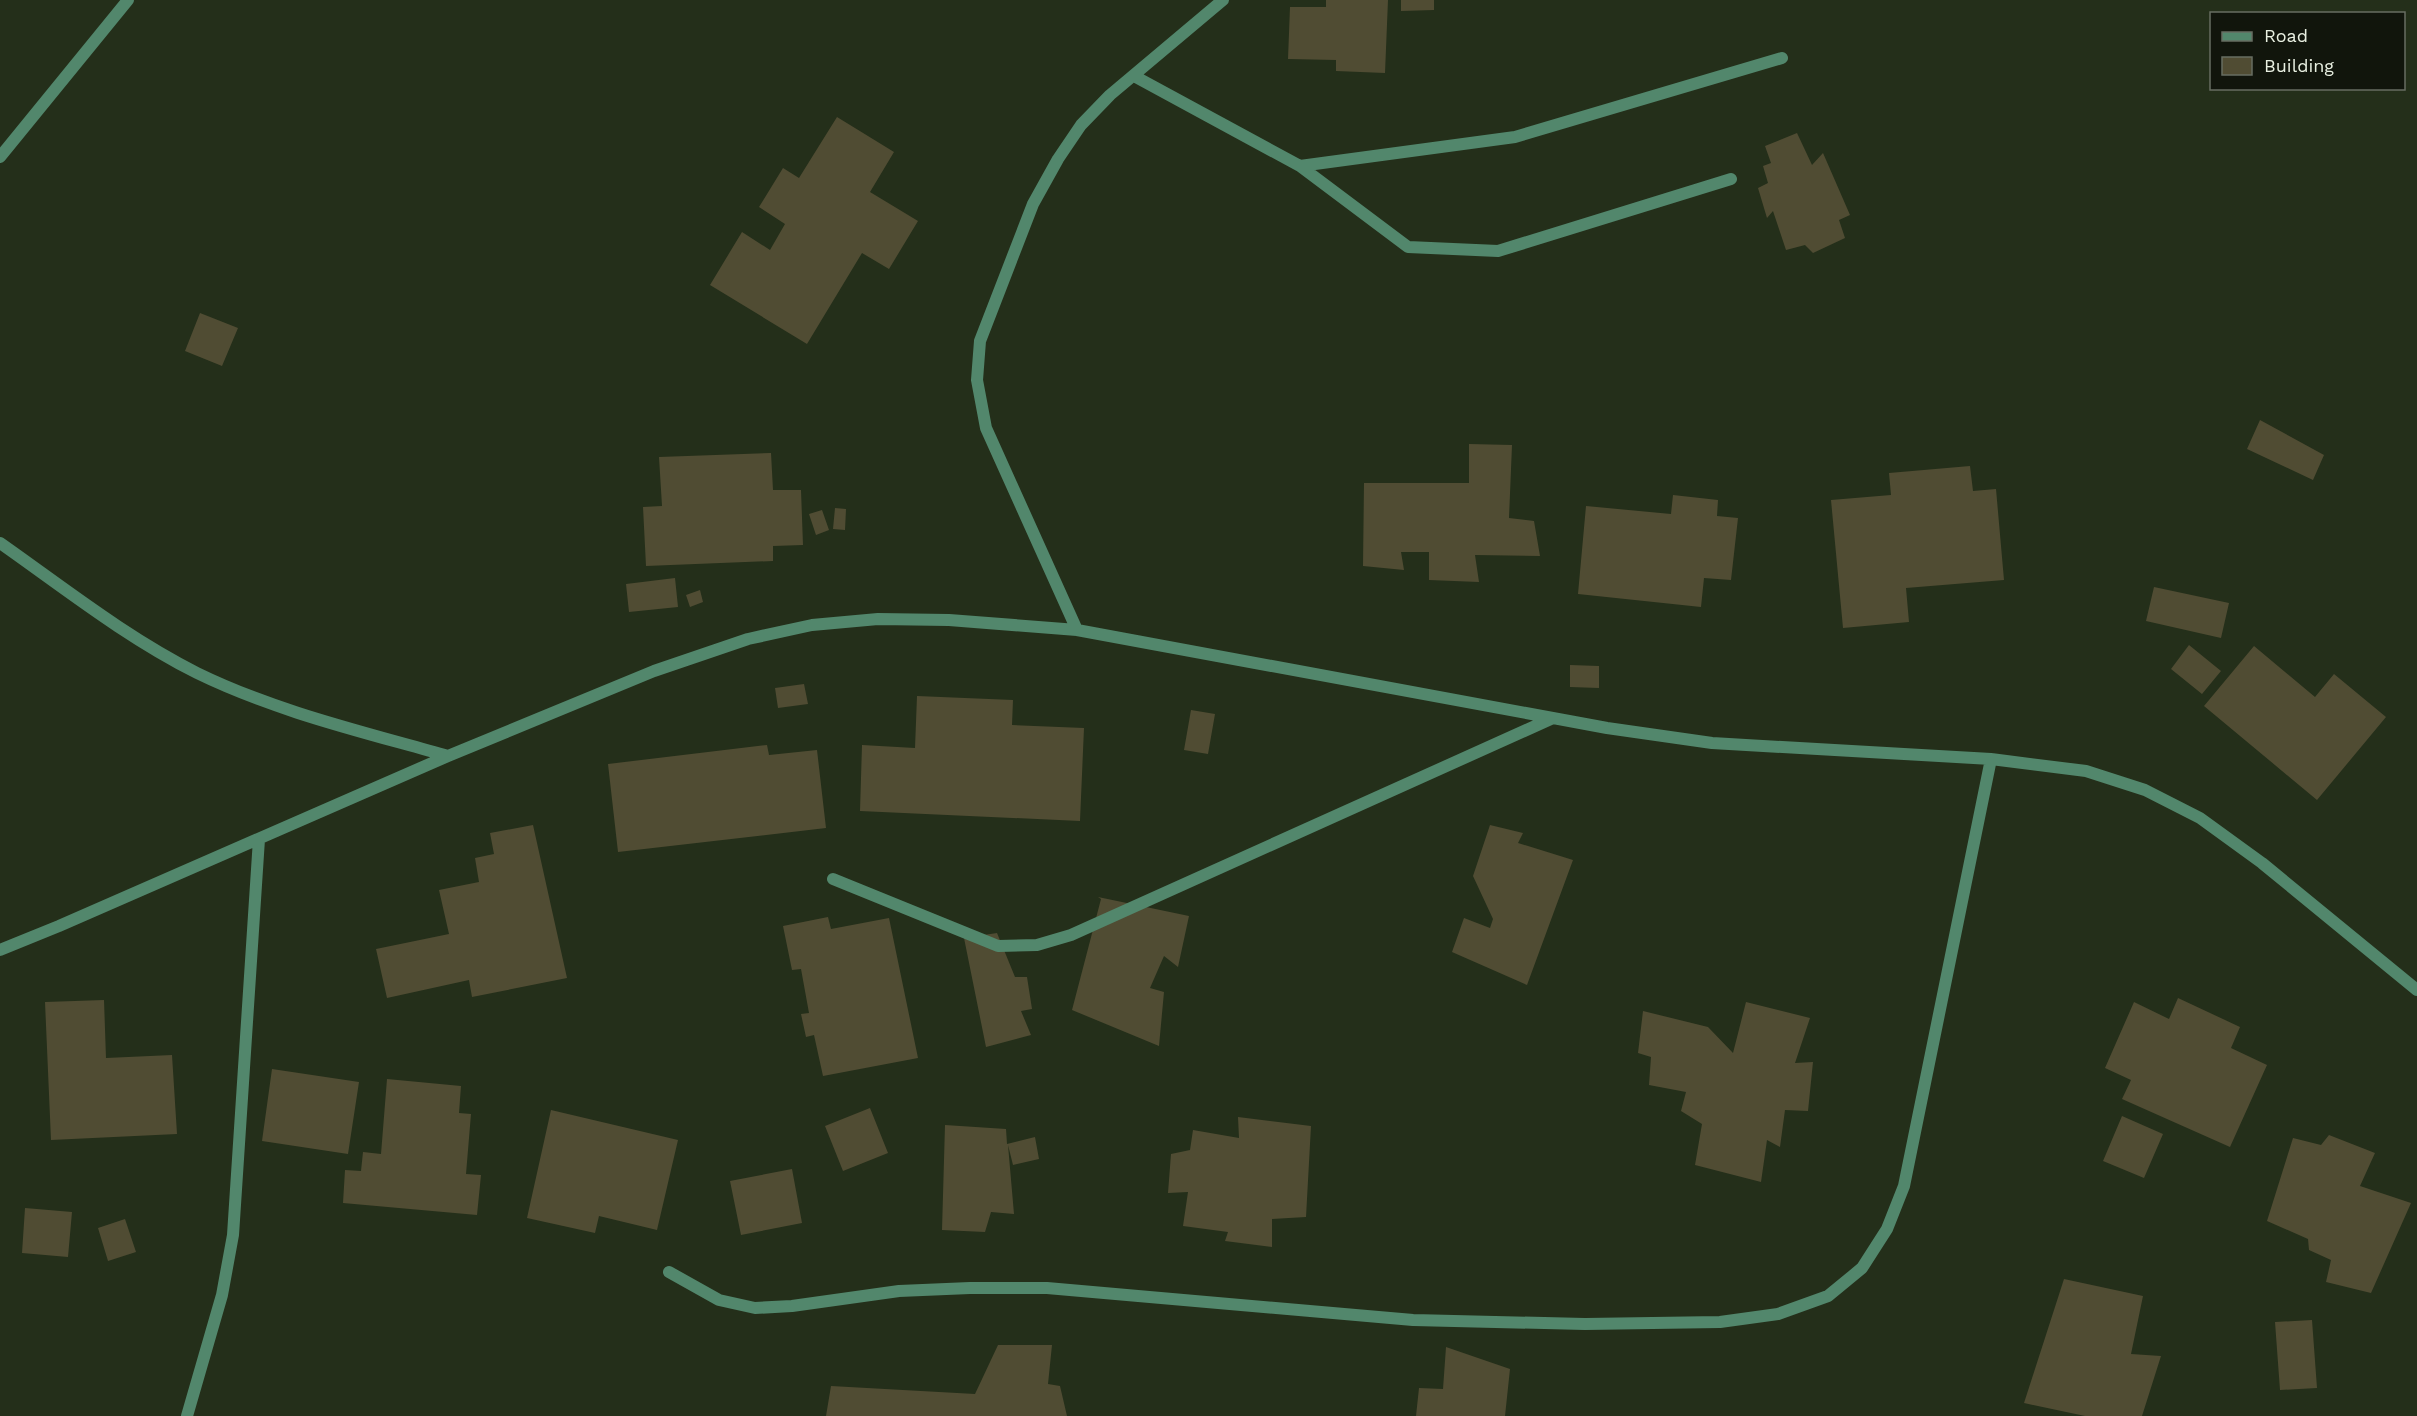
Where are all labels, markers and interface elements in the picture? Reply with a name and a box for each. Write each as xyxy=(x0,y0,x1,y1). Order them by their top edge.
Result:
legend xyxy=(2210,12,2405,90)
text: Road xyxy=(2264,25,2308,46)
text: Building xyxy=(2264,55,2334,76)

